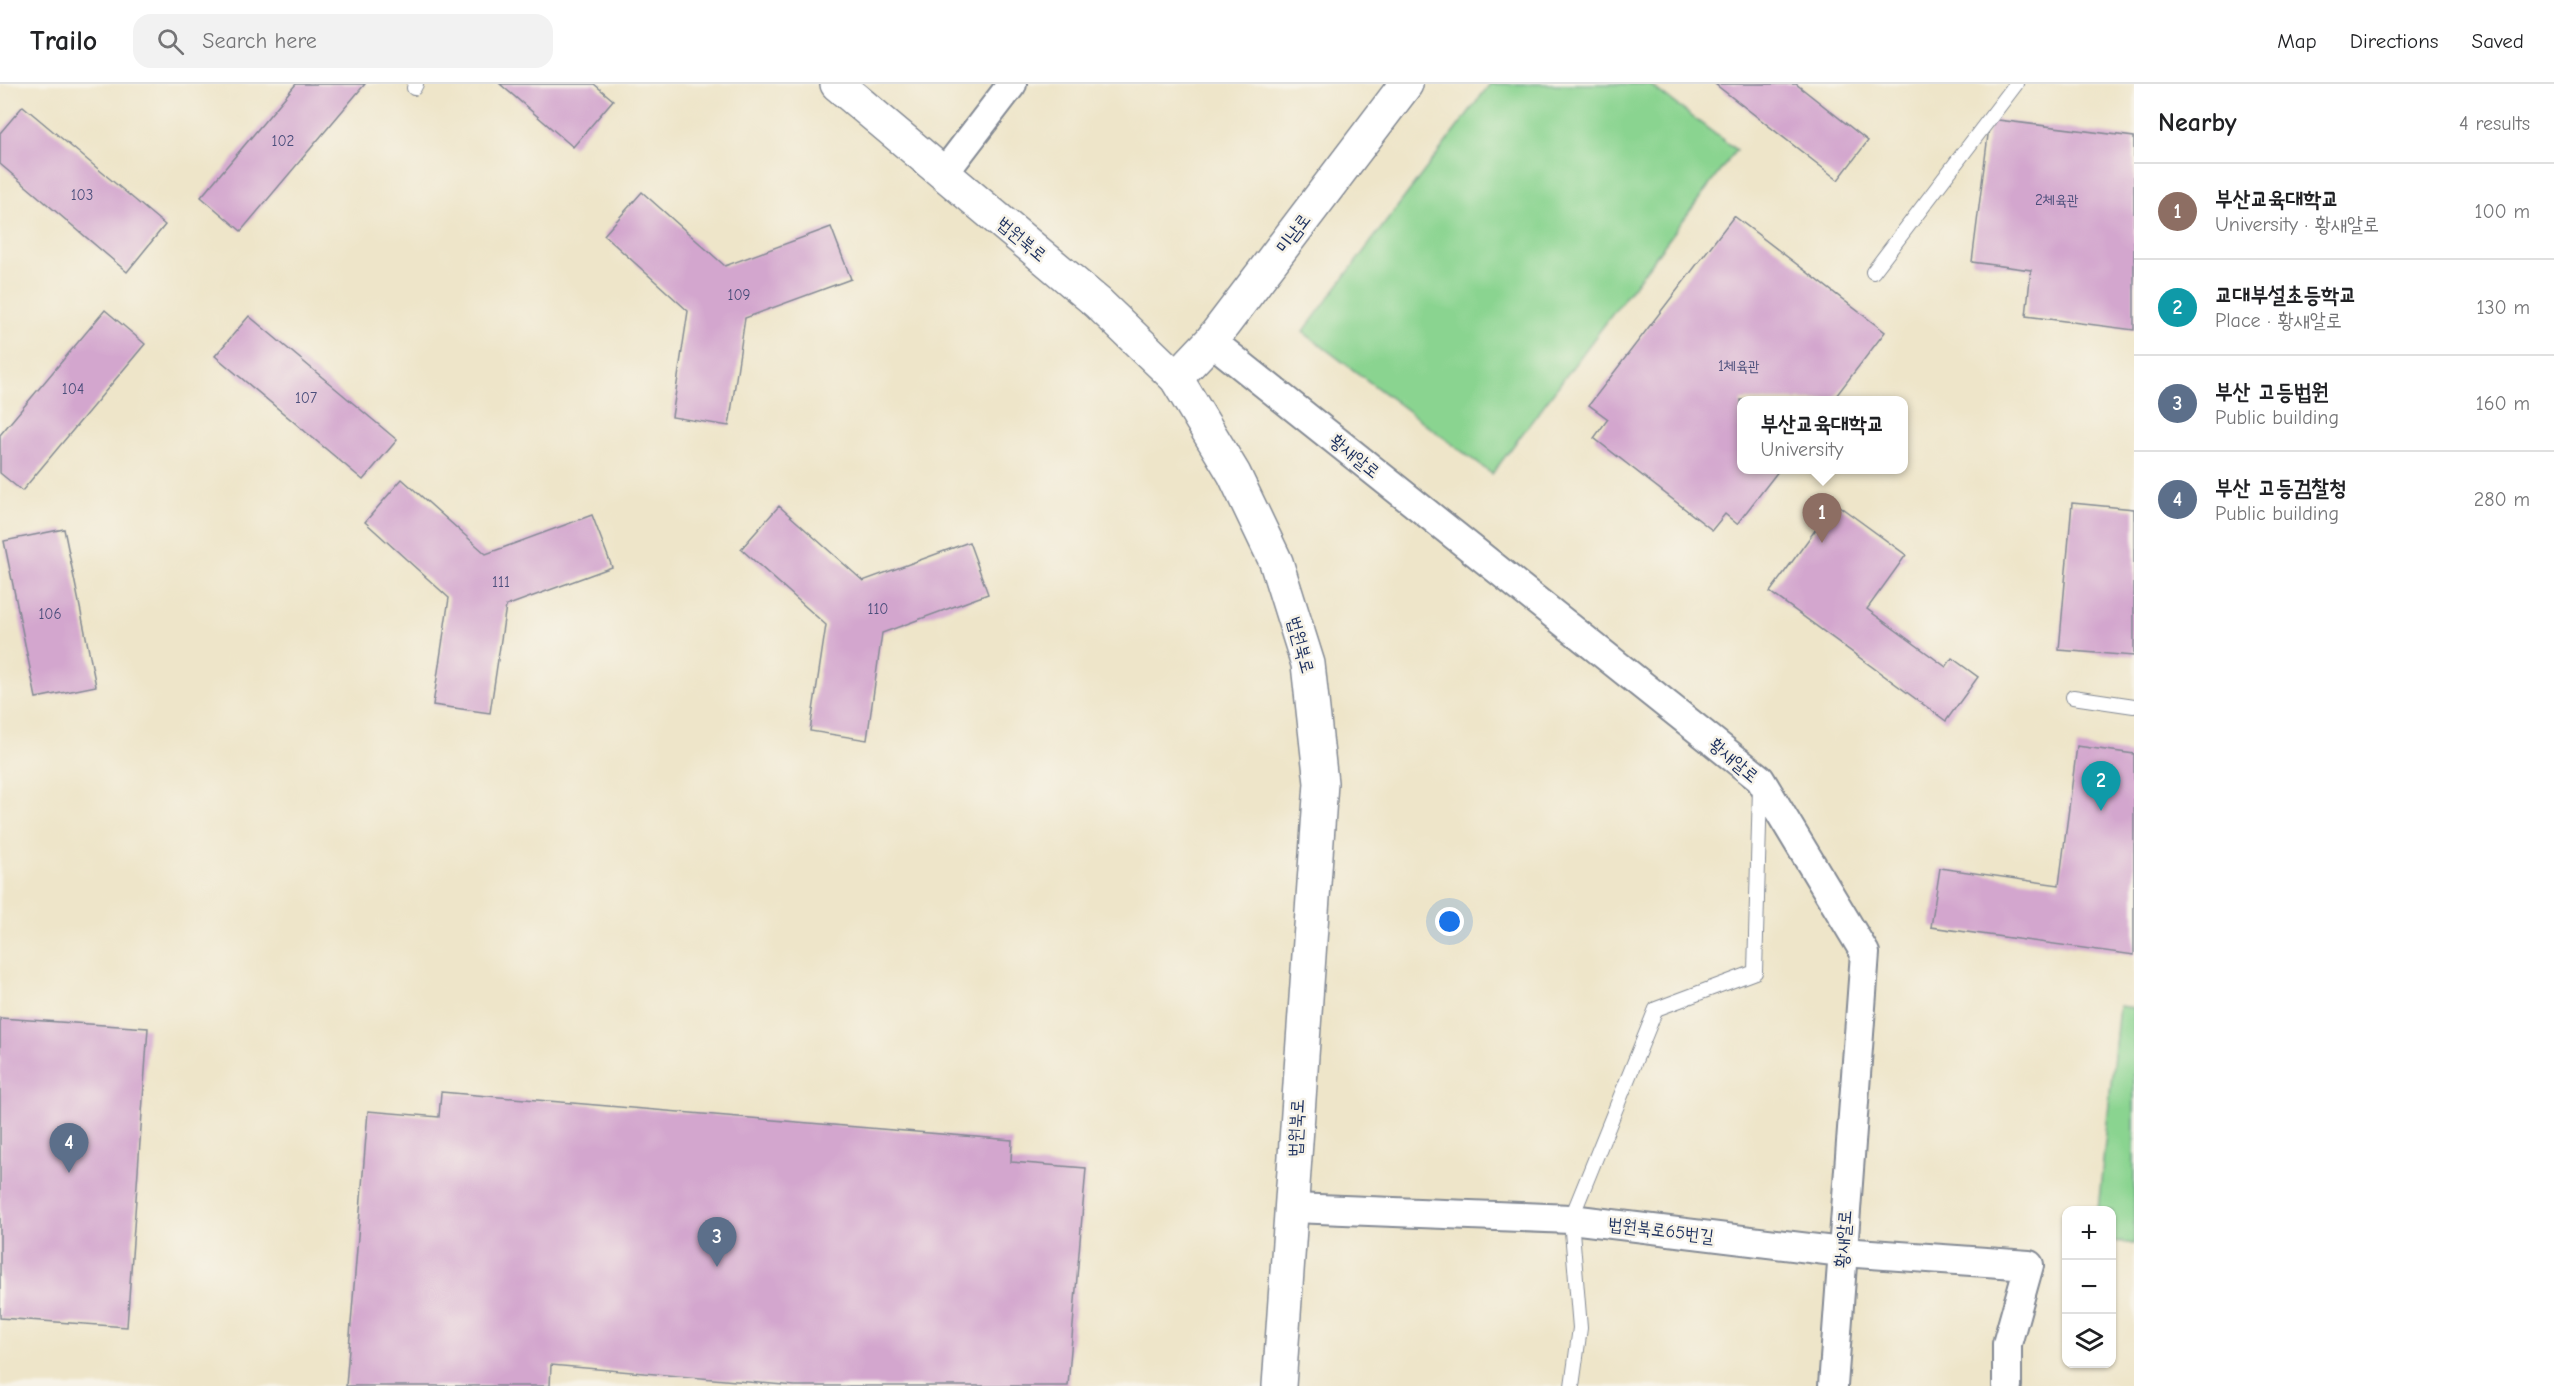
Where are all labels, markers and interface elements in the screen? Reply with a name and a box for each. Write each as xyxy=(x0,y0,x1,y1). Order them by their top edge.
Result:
search box xyxy=(133,14,553,68)
text: Trailo xyxy=(30,25,97,57)
icon: search xyxy=(154,25,187,58)
text: Search here xyxy=(202,28,317,54)
text: Map xyxy=(2277,29,2317,53)
text: Directions xyxy=(2350,29,2439,53)
text: Saved xyxy=(2472,29,2524,53)
text: Nearby xyxy=(2158,108,2237,138)
text: 4 results xyxy=(2459,112,2530,135)
house number: 102 xyxy=(272,132,294,150)
house number: 103 xyxy=(71,186,93,204)
text: 부산교육대학교 xyxy=(2215,186,2339,212)
house number: 2체육관 xyxy=(2035,191,2079,209)
text: 1 xyxy=(2174,200,2181,223)
text: 100 m xyxy=(2475,200,2530,223)
street label: 미남로 xyxy=(1272,210,1315,257)
street label: 법원북로 xyxy=(993,213,1051,266)
text: University · 황새알로 xyxy=(2215,213,2379,236)
text: 교대부설초등학교 xyxy=(2215,282,2357,308)
house number: 109 xyxy=(727,286,751,304)
text: 2 xyxy=(2173,296,2182,319)
text: 130 m xyxy=(2477,296,2530,319)
text: Place · 황새알로 xyxy=(2215,309,2342,332)
house number: 1체육관 xyxy=(1718,357,1760,375)
text: 부산 고등법원 xyxy=(2215,379,2329,405)
house number: 104 xyxy=(62,380,84,398)
house number: 107 xyxy=(295,389,317,407)
text: 3 xyxy=(2173,392,2182,415)
text: 160 m xyxy=(2476,392,2530,415)
popup xyxy=(1737,396,1908,474)
text: Public building xyxy=(2215,406,2339,429)
text: 부산교육대학교 xyxy=(1761,411,1884,437)
street label: 황새알로 xyxy=(1326,430,1384,483)
text: University xyxy=(1761,438,1843,461)
text: 부산 고등검찰청 xyxy=(2215,475,2347,501)
text: 4 xyxy=(2173,488,2182,511)
text: 280 m xyxy=(2474,488,2530,511)
pin: 1 xyxy=(1802,494,1842,543)
text: Public building xyxy=(2215,502,2339,525)
house number: 111 xyxy=(492,573,510,591)
house number: 110 xyxy=(867,600,889,618)
house number: 106 xyxy=(38,605,62,623)
street label: 법원북로 xyxy=(1283,614,1318,676)
street label: 황새알로 xyxy=(1705,734,1763,787)
pin: 2 xyxy=(2082,762,2120,811)
your location xyxy=(1435,907,1464,936)
street label: 법원북로 xyxy=(1284,1099,1309,1158)
pin: 4 xyxy=(50,1124,88,1173)
map controls xyxy=(2062,1206,2116,1368)
button: + xyxy=(2062,1206,2116,1260)
street label: 황새알로 xyxy=(1831,1209,1856,1269)
street label: 법원북로65번길 xyxy=(1607,1214,1716,1247)
pin: 3 xyxy=(698,1218,736,1267)
button: − xyxy=(2062,1260,2116,1314)
button: layers xyxy=(2062,1314,2116,1368)

